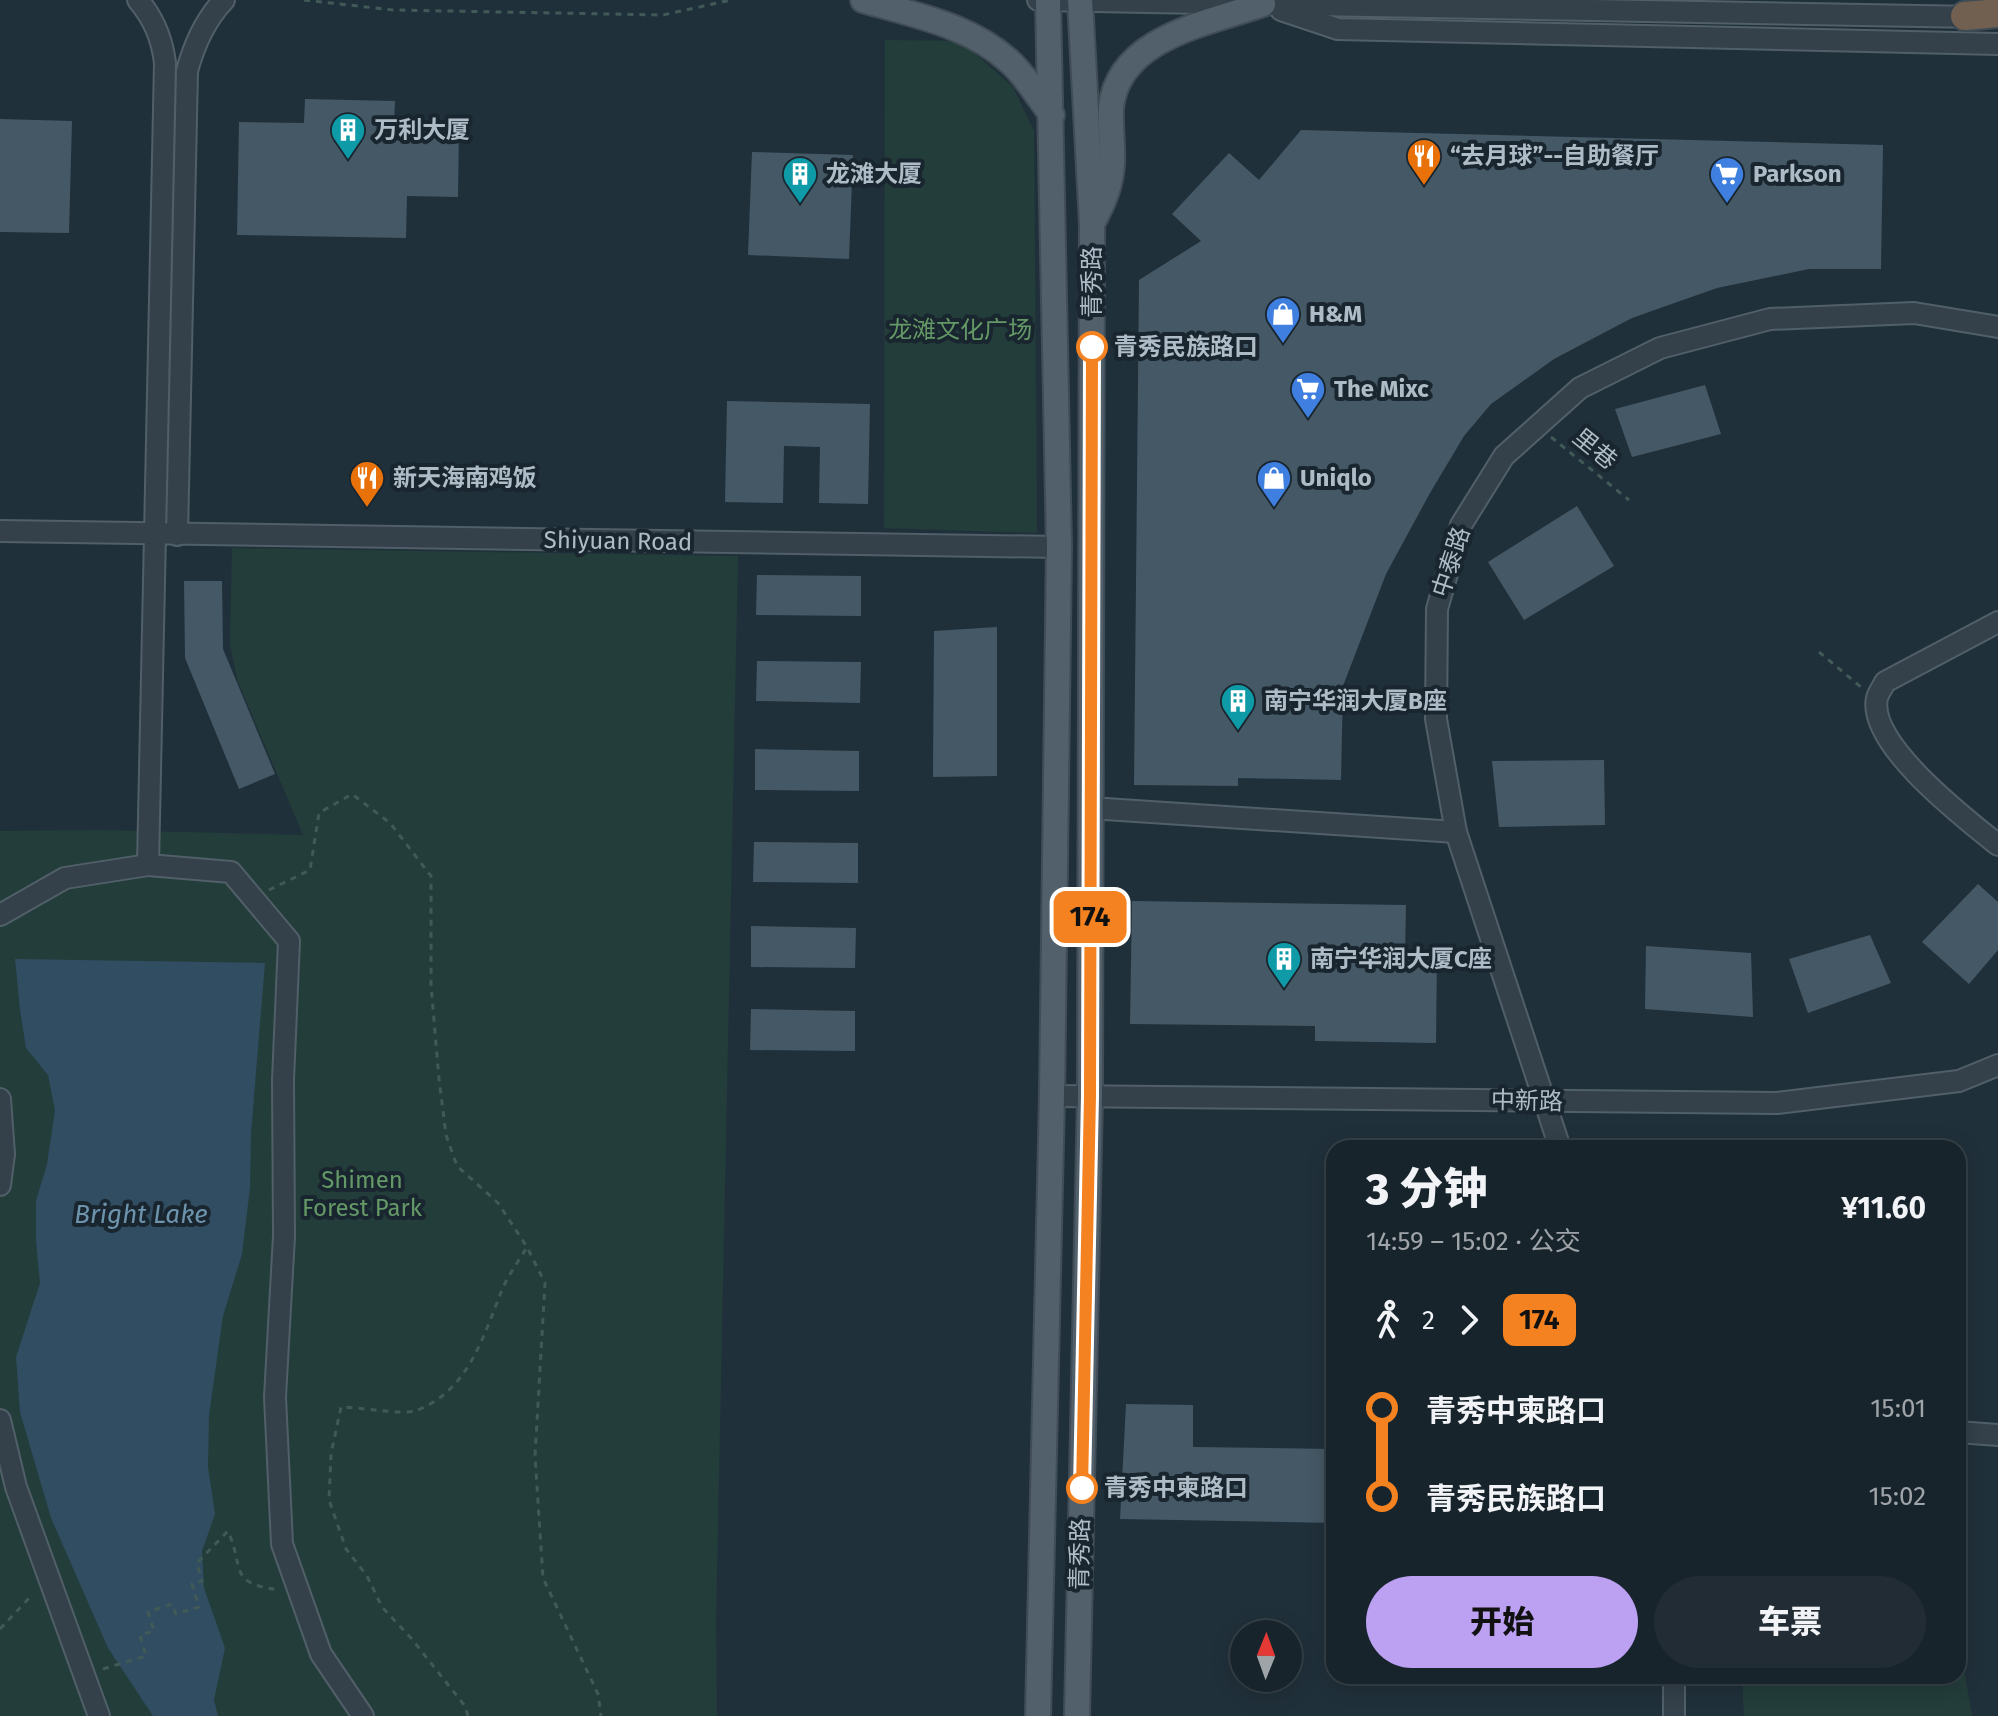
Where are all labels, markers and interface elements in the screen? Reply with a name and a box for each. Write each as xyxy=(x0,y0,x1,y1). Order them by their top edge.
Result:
building icon: 万利大厦 xyxy=(329,111,367,161)
place label: 万利大厦 xyxy=(374,116,470,144)
restaurant icon: “去月球”--自助餐厅 xyxy=(1405,137,1443,187)
place label: “去月球”--自助餐厅 xyxy=(1450,142,1659,170)
building icon: 龙滩大厦 xyxy=(781,155,819,205)
supermarket icon: Parkson xyxy=(1708,155,1746,205)
place label: 龙滩大厦 xyxy=(826,160,922,188)
place label: Parkson xyxy=(1753,160,1842,188)
street label: 青秀路 xyxy=(1078,246,1106,318)
shop icon: H&M xyxy=(1264,295,1302,345)
place label: H&M xyxy=(1309,300,1362,328)
park label: 龙滩文化广场 xyxy=(888,316,1032,344)
marker: 青秀民族路口 xyxy=(1077,332,1107,362)
place label: 青秀民族路口 xyxy=(1114,333,1258,361)
supermarket icon: The Mixc xyxy=(1289,370,1327,420)
place label: The Mixc xyxy=(1334,375,1429,403)
street label: 里巷 xyxy=(1568,423,1622,475)
restaurant icon: 新天海南鸡饭 xyxy=(348,459,386,509)
shop icon: Uniqlo xyxy=(1255,459,1293,509)
place label: 新天海南鸡饭 xyxy=(393,464,537,492)
place label: Uniqlo xyxy=(1300,464,1372,492)
street label: 中泰路 xyxy=(1427,523,1475,601)
street label: Shiyuan Road xyxy=(544,526,692,556)
building icon: 南宁华润大厦B座 xyxy=(1219,682,1257,732)
place label: 南宁华润大厦B座 xyxy=(1264,687,1447,715)
line badge: 174 xyxy=(1044,891,1136,943)
text: 174 xyxy=(1070,900,1110,933)
building icon: 南宁华润大厦C座 xyxy=(1265,940,1303,990)
place label: 南宁华润大厦C座 xyxy=(1310,945,1492,973)
street label: 中新路 xyxy=(1491,1086,1563,1116)
text: 3 分钟 xyxy=(1366,1163,1487,1216)
park label: Shimen Forest Park xyxy=(302,1166,423,1222)
text: ¥11.60 xyxy=(1841,1190,1926,1226)
water label: Bright Lake xyxy=(74,1199,208,1230)
text: 14:59 – 15:02 · 公交 xyxy=(1366,1226,1581,1257)
icon: walk xyxy=(1366,1298,1410,1342)
icon: forward xyxy=(1447,1298,1491,1342)
text: 174 xyxy=(1519,1303,1560,1336)
text: 2 xyxy=(1422,1305,1435,1336)
text: 青秀中柬路口 xyxy=(1426,1393,1606,1429)
text: 15:01 xyxy=(1870,1393,1926,1424)
marker: 青秀中柬路口 xyxy=(1067,1473,1097,1503)
place label: 青秀中柬路口 xyxy=(1104,1474,1248,1502)
text: 青秀民族路口 xyxy=(1426,1481,1606,1517)
text: 15:02 xyxy=(1868,1481,1926,1512)
street label: 青秀路 xyxy=(1065,1518,1095,1590)
button: 开始 xyxy=(1366,1576,1638,1668)
button: 车票 xyxy=(1654,1576,1926,1668)
north arrow xyxy=(1230,1620,1302,1692)
map controls xyxy=(1230,1620,1302,1692)

